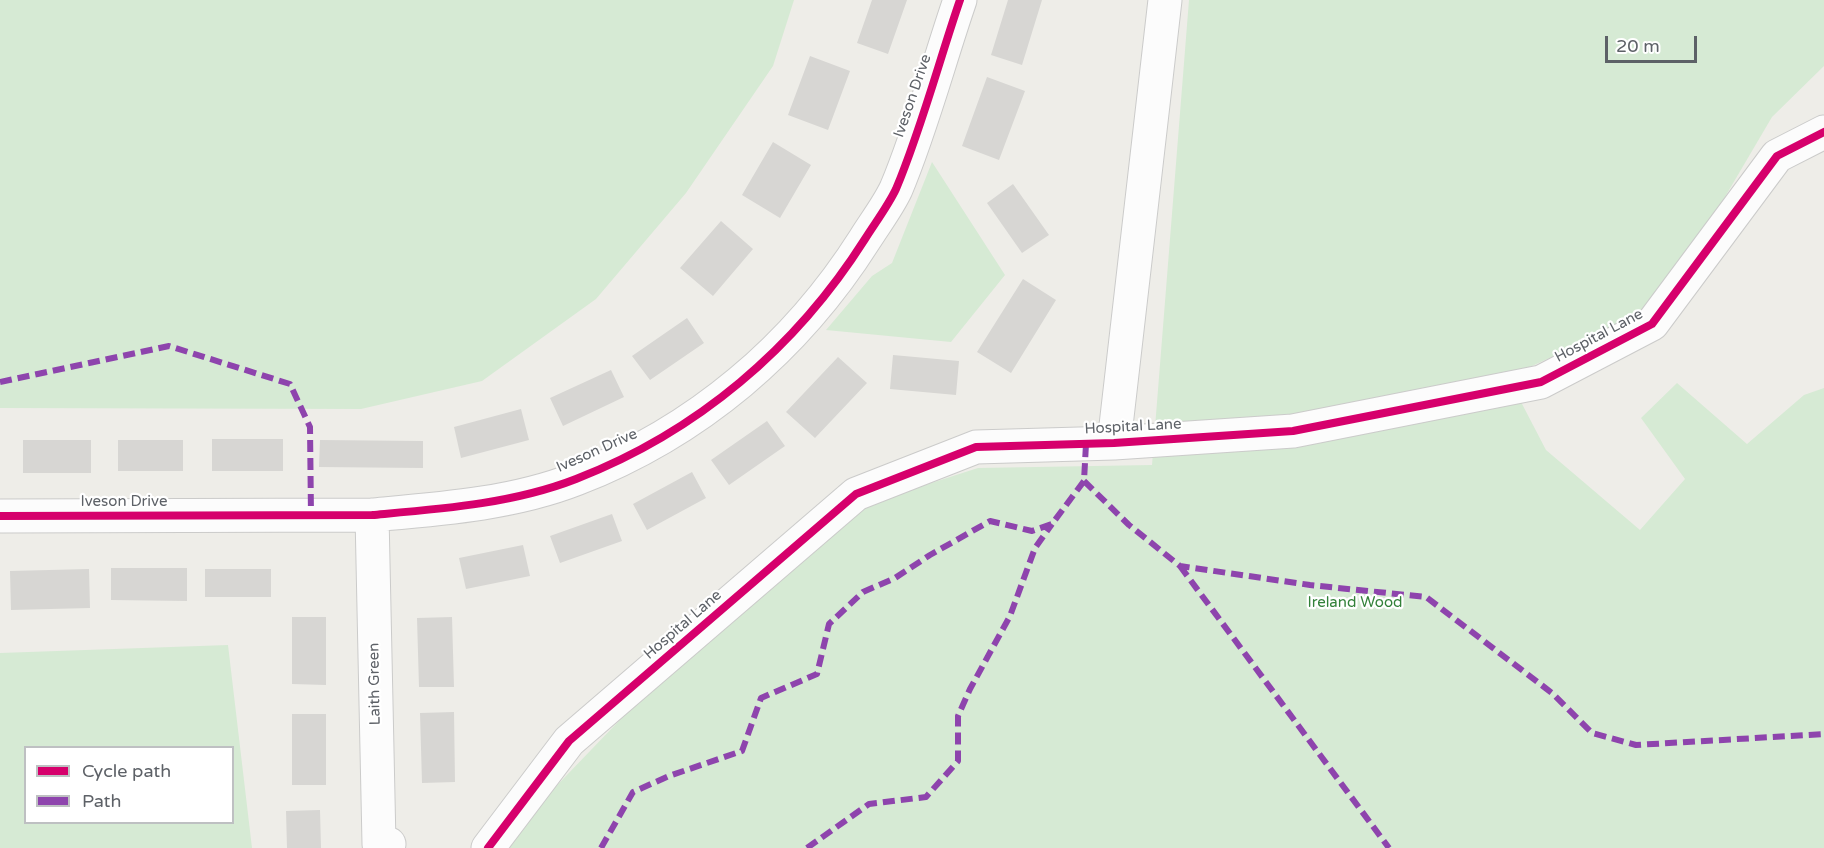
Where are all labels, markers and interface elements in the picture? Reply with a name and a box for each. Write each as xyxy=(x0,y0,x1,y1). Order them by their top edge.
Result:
scale bar xyxy=(1608,24,1700,62)
text: 20 m xyxy=(1616,35,1660,57)
street label: Iveson Drive xyxy=(890,52,936,140)
street label: Hospital Lane xyxy=(1552,305,1646,367)
street label: Hospital Lane xyxy=(1084,415,1182,439)
street label: Iveson Drive xyxy=(554,425,640,477)
street label: Iveson Drive xyxy=(81,493,167,511)
street label: Hospital Lane xyxy=(640,586,726,664)
park label: Ireland Wood xyxy=(1308,594,1402,612)
street label: Laith Green xyxy=(365,643,385,725)
legend xyxy=(24,746,234,824)
text: Cycle path xyxy=(82,760,171,782)
text: Path xyxy=(82,790,121,812)

